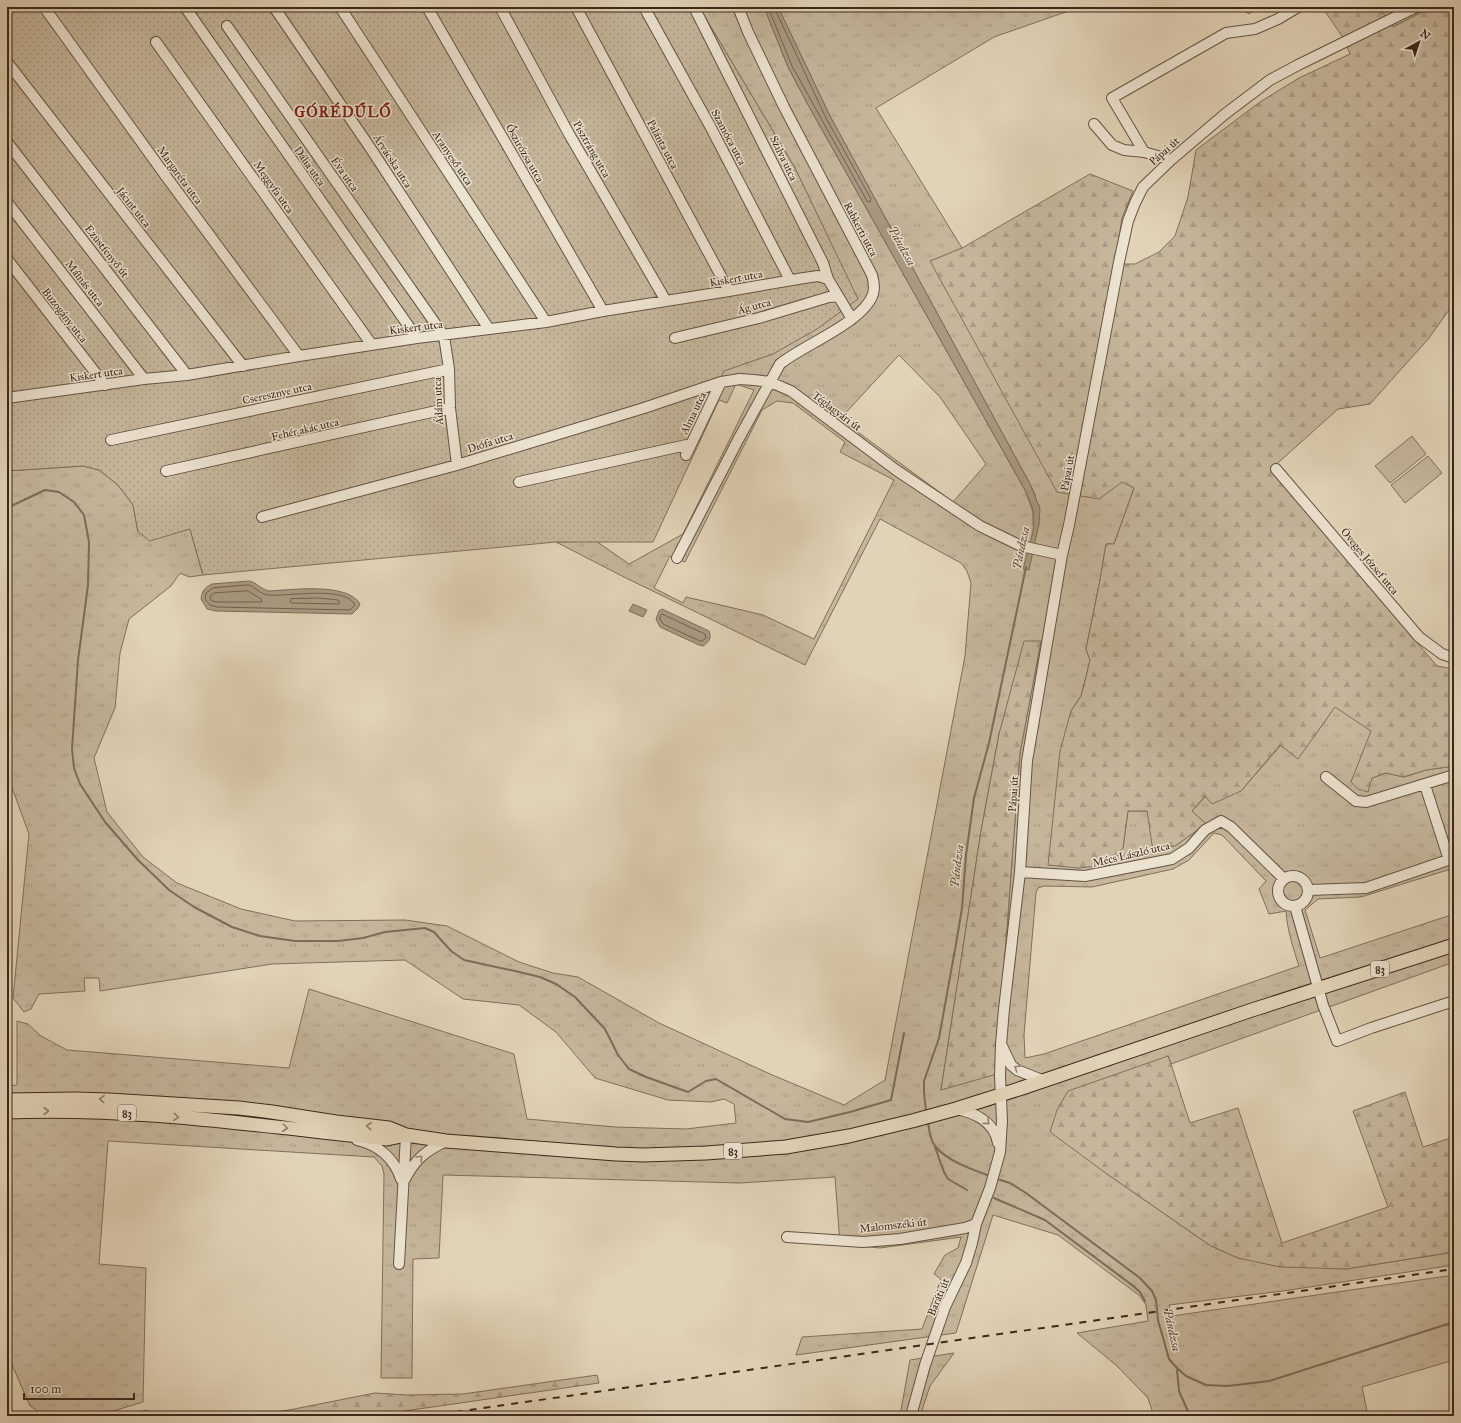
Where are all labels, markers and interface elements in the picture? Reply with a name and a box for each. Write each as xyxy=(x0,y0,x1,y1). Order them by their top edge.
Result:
north arrow xyxy=(1399,22,1439,62)
text: N xyxy=(1417,27,1433,43)
district label: GÓRÉDŰLŐ xyxy=(294,102,392,121)
street label: Szamóca utca xyxy=(708,107,749,168)
street label: Palánta utca xyxy=(644,117,681,172)
street label: Pisztráng utca xyxy=(570,118,613,180)
street label: Őszirózsa utca xyxy=(503,121,548,185)
street label: Aranyeső utca xyxy=(429,128,476,188)
street label: Árvácska utca xyxy=(370,131,415,191)
street label: Szilva utca xyxy=(767,134,800,183)
street label: Pápai út xyxy=(1147,134,1182,168)
street label: Margaréta utca xyxy=(154,144,205,207)
street label: Dália utca xyxy=(291,144,328,189)
street label: Éva utca xyxy=(328,154,362,194)
street label: Meggyfa utca xyxy=(251,159,297,216)
street label: Jácint utca xyxy=(112,184,154,231)
street label: Rabkerti utca xyxy=(841,200,880,259)
street label: Ezüstfenyő út xyxy=(82,222,131,280)
water label: Pándzsa xyxy=(885,224,919,269)
street label: Málnás utca xyxy=(63,258,107,309)
street label: Kiskert utca xyxy=(708,267,764,290)
street label: Buzogány utca xyxy=(39,285,90,346)
street label: Ág utca xyxy=(735,296,773,317)
street label: Kiskert utca xyxy=(389,318,444,337)
street label: Kiskert utca xyxy=(69,364,124,385)
street label: Ádám utca xyxy=(431,376,446,426)
street label: Cseresznye utca xyxy=(241,380,313,407)
street label: Téglagyári út xyxy=(810,389,864,434)
street label: Alma utca xyxy=(677,390,709,437)
street label: Fehér akác utca xyxy=(270,415,341,444)
street label: Diófa utca xyxy=(466,429,515,456)
street label: Pápai út xyxy=(1058,454,1077,492)
water label: Pándzsa xyxy=(1010,525,1032,571)
street label: Öveges József utca xyxy=(1337,525,1402,598)
street label: Pápai út xyxy=(1006,776,1021,812)
street label: Mécs László utca xyxy=(1091,839,1171,870)
water label: Pándzsa xyxy=(947,843,967,888)
road number: 83 xyxy=(1371,961,1389,977)
one-way arrow xyxy=(1014,1065,1021,1073)
one-way arrow xyxy=(99,1095,105,1104)
road number: 83 xyxy=(118,1105,136,1121)
one-way arrow xyxy=(43,1107,49,1115)
one-way arrow xyxy=(173,1112,179,1121)
one-way arrow xyxy=(982,1118,989,1125)
one-way arrow xyxy=(366,1121,372,1130)
one-way arrow xyxy=(282,1123,288,1132)
road number: 83 xyxy=(724,1143,742,1159)
one-way arrow xyxy=(415,1155,423,1163)
street label: Malomszéki út xyxy=(859,1215,927,1235)
street label: Baráti út xyxy=(925,1276,952,1318)
water label: Pándzsa xyxy=(1160,1307,1184,1353)
scale bar xyxy=(24,1375,134,1401)
text: 100 m xyxy=(30,1382,61,1396)

